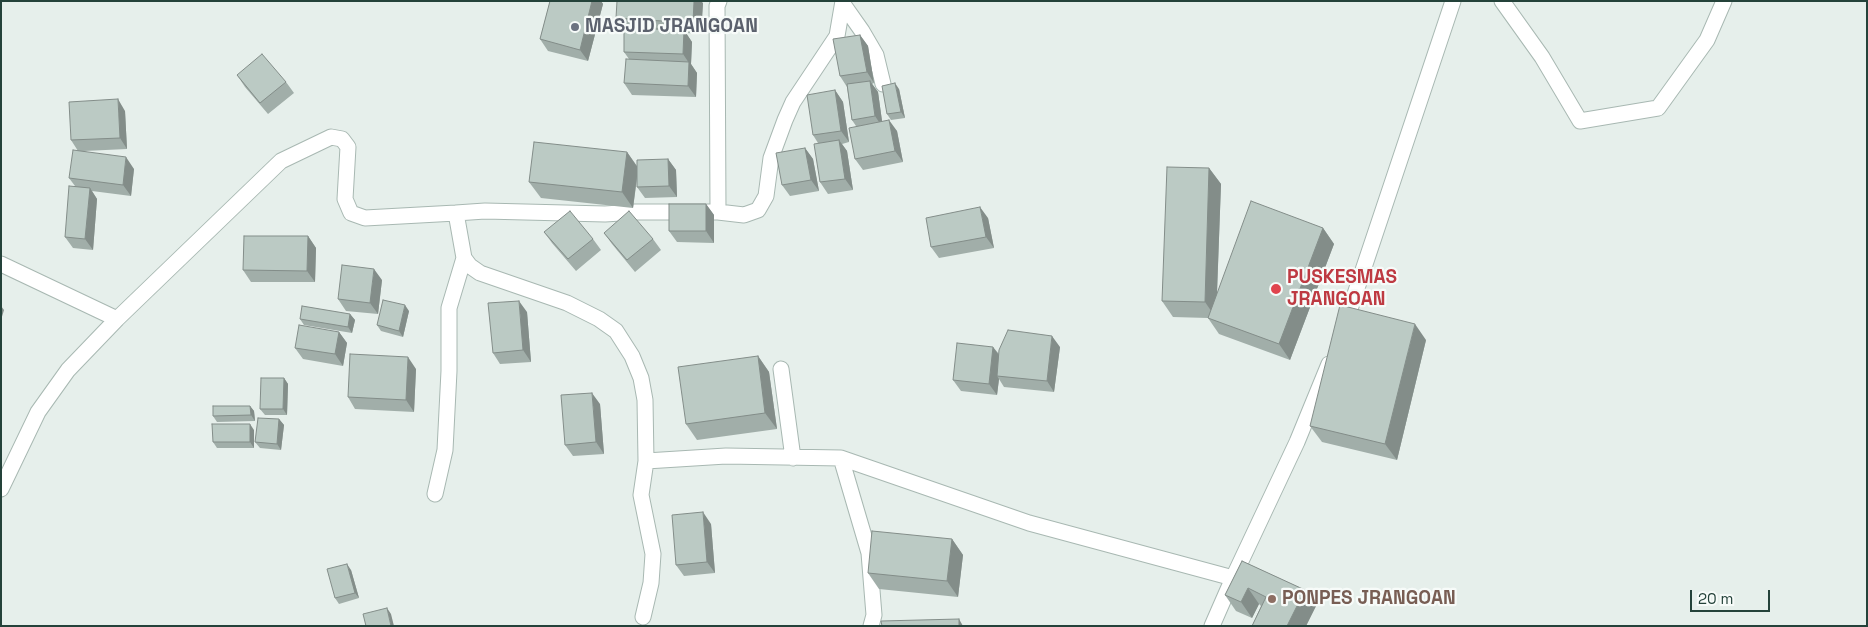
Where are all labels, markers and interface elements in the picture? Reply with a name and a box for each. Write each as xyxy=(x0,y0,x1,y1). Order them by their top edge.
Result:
place label: MASJID JRANGOAN xyxy=(585,16,758,38)
marker: MASJID JRANGOAN xyxy=(569,21,581,33)
place label: PUSKESMAS JRANGOAN xyxy=(1287,267,1397,311)
marker: PUSKESMAS JRANGOAN xyxy=(1269,282,1283,296)
scale bar xyxy=(1693,580,1773,612)
place label: PONPES JRANGOAN xyxy=(1282,588,1456,610)
text: 20 m xyxy=(1698,589,1733,608)
marker: PONPES JRANGOAN xyxy=(1266,593,1278,605)

